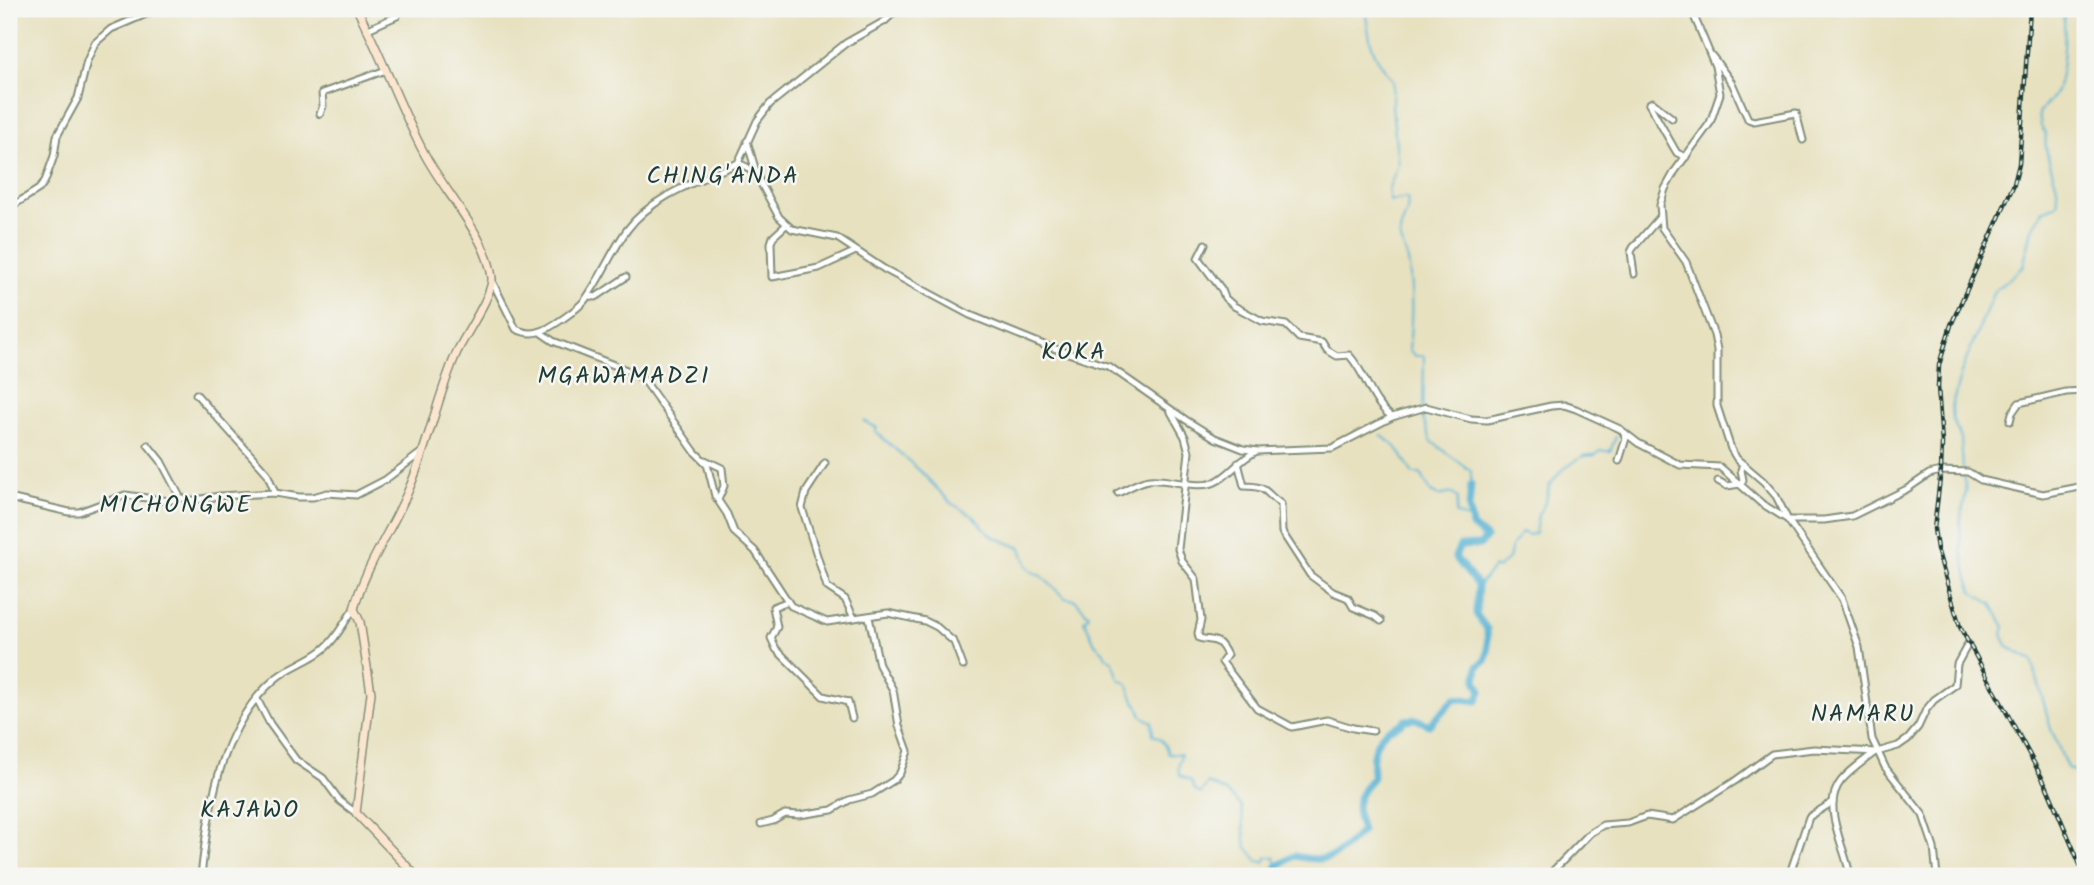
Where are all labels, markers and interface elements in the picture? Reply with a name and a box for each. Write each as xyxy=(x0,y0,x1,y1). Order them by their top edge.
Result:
district label: CHING'ANDA xyxy=(646,157,800,196)
district label: KOKA xyxy=(1041,333,1107,372)
district label: MGAWAMADZI xyxy=(538,357,710,396)
district label: MICHONGWE xyxy=(99,486,253,525)
district label: NAMARU xyxy=(1811,695,1915,734)
district label: KAJAWO xyxy=(200,791,300,830)

